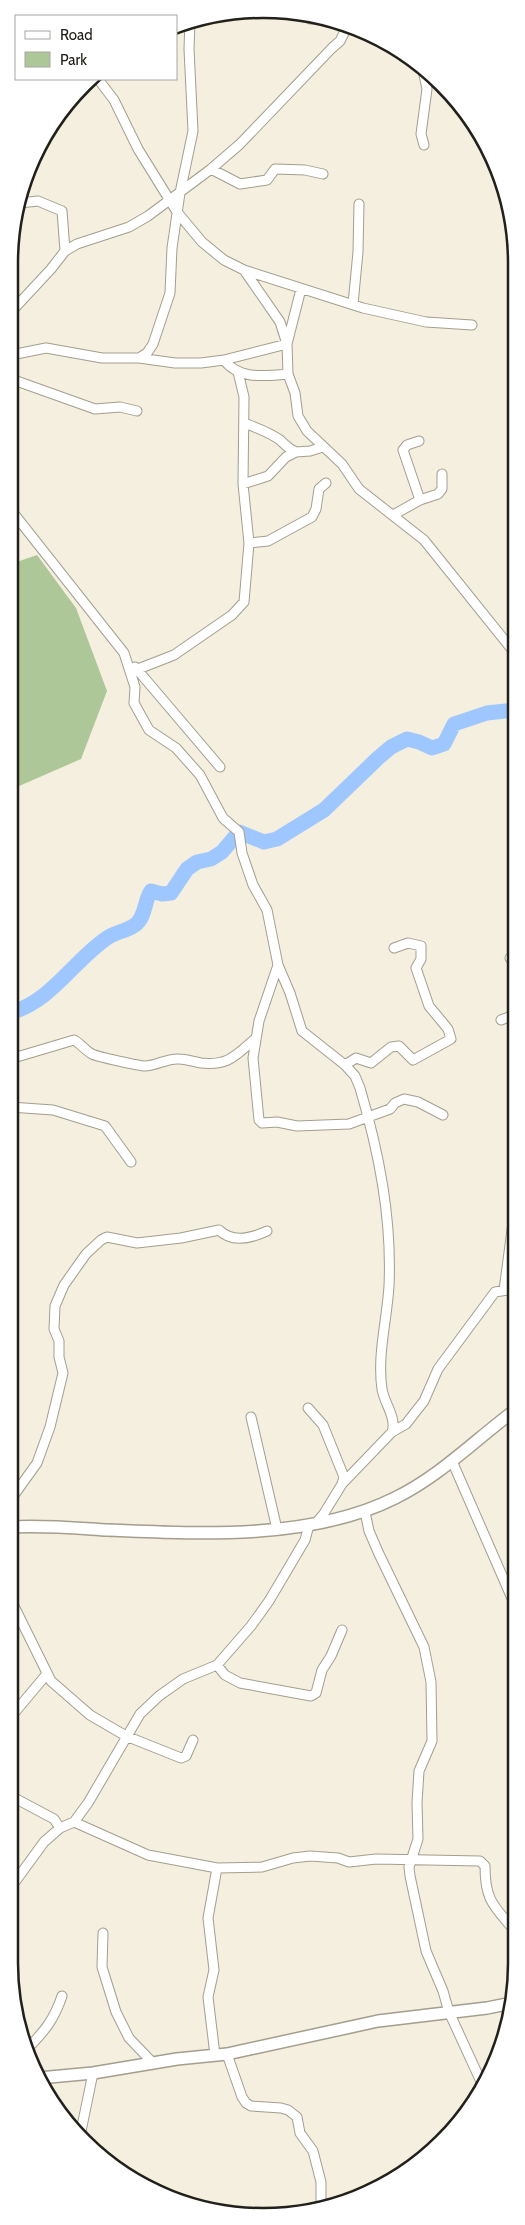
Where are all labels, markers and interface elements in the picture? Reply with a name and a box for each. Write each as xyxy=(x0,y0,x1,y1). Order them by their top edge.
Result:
legend xyxy=(15,15,178,80)
text: Road xyxy=(60,26,93,44)
text: Park xyxy=(60,51,87,69)

